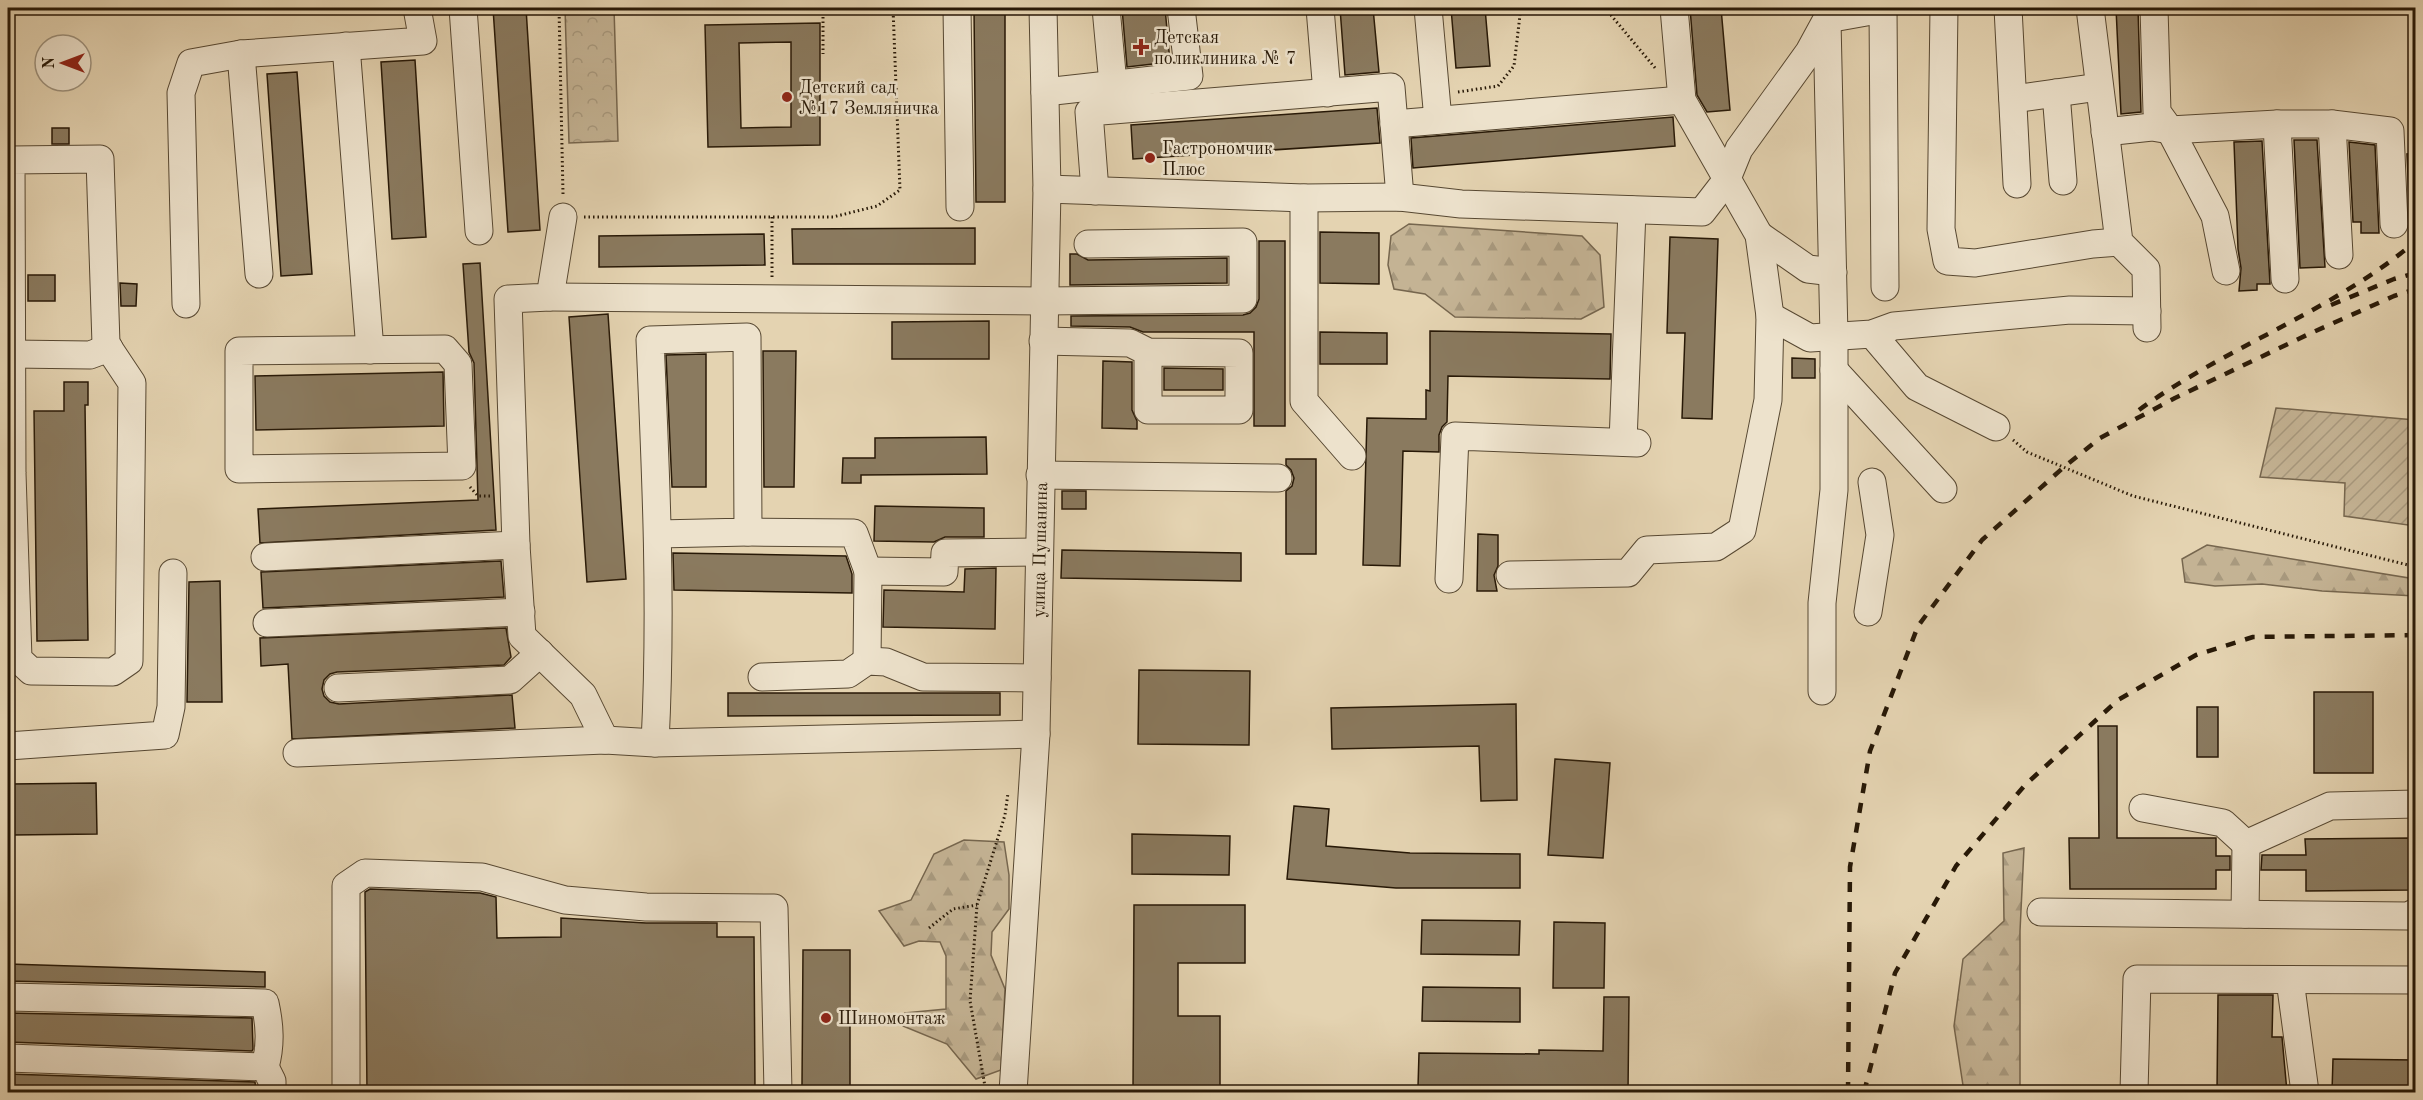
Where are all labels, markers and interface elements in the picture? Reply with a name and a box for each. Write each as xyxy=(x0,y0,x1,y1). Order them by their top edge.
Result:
place label: Детская поликлиника № 7 xyxy=(1154,29,1297,68)
north arrow xyxy=(33,33,93,93)
marker: Детская поликлиника № 7 xyxy=(1132,38,1150,56)
text: N xyxy=(42,56,58,69)
place label: Детский сад №17 Земляничка xyxy=(799,79,939,118)
marker: Детский сад №17 Земляничка xyxy=(780,90,794,104)
place label: Гастрономчик Плюс xyxy=(1162,140,1273,179)
marker: Гастрономчик Плюс xyxy=(1143,151,1157,165)
street label: улица Пушанина xyxy=(1030,482,1051,618)
place label: Шиномонтаж xyxy=(838,1010,946,1028)
marker: Шиномонтаж xyxy=(819,1011,833,1025)

